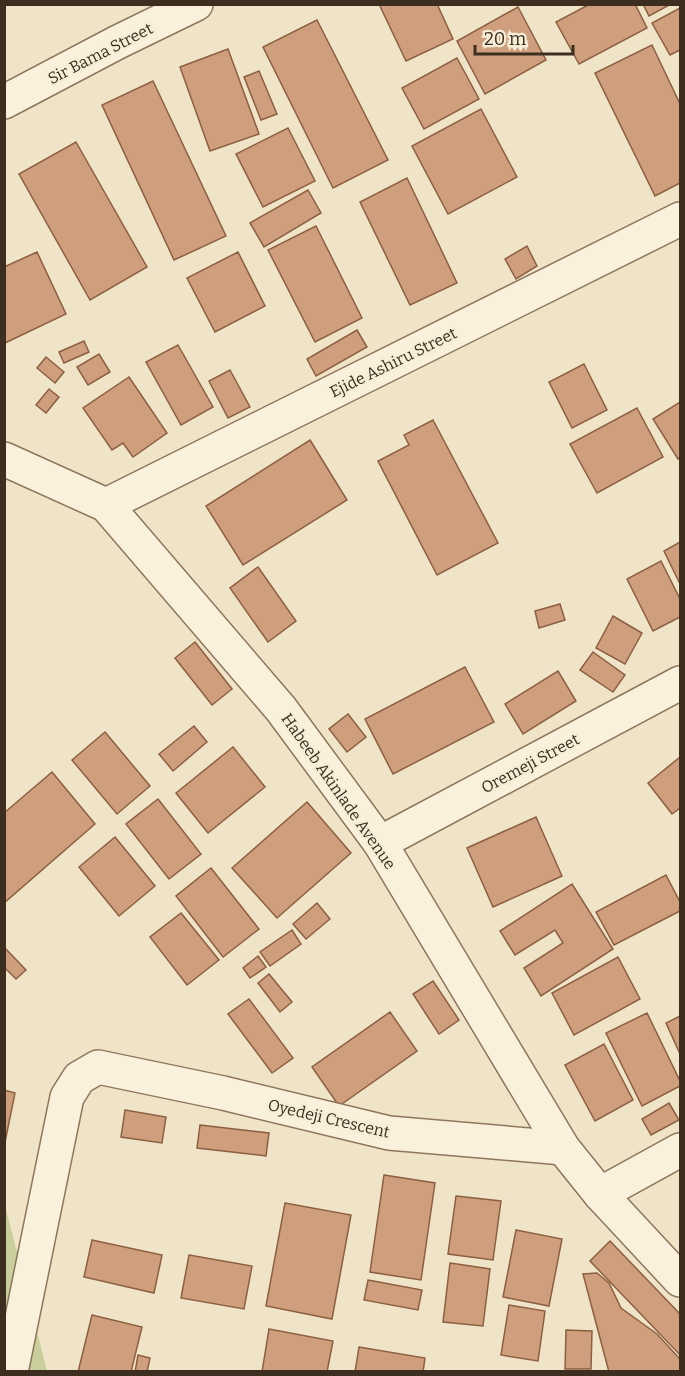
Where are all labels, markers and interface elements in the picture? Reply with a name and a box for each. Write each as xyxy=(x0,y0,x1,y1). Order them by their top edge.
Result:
scale bar xyxy=(475,18,572,56)
street label: Sir Bama Street xyxy=(45,19,156,88)
text: 20 m xyxy=(484,28,526,50)
street label: Ejide Ashiru Street xyxy=(327,323,460,401)
street label: Habeeb Akinlade Avenue xyxy=(277,710,400,873)
street label: Oremeji Street xyxy=(478,730,583,797)
street label: Oyedeji Crescent xyxy=(266,1095,392,1142)

